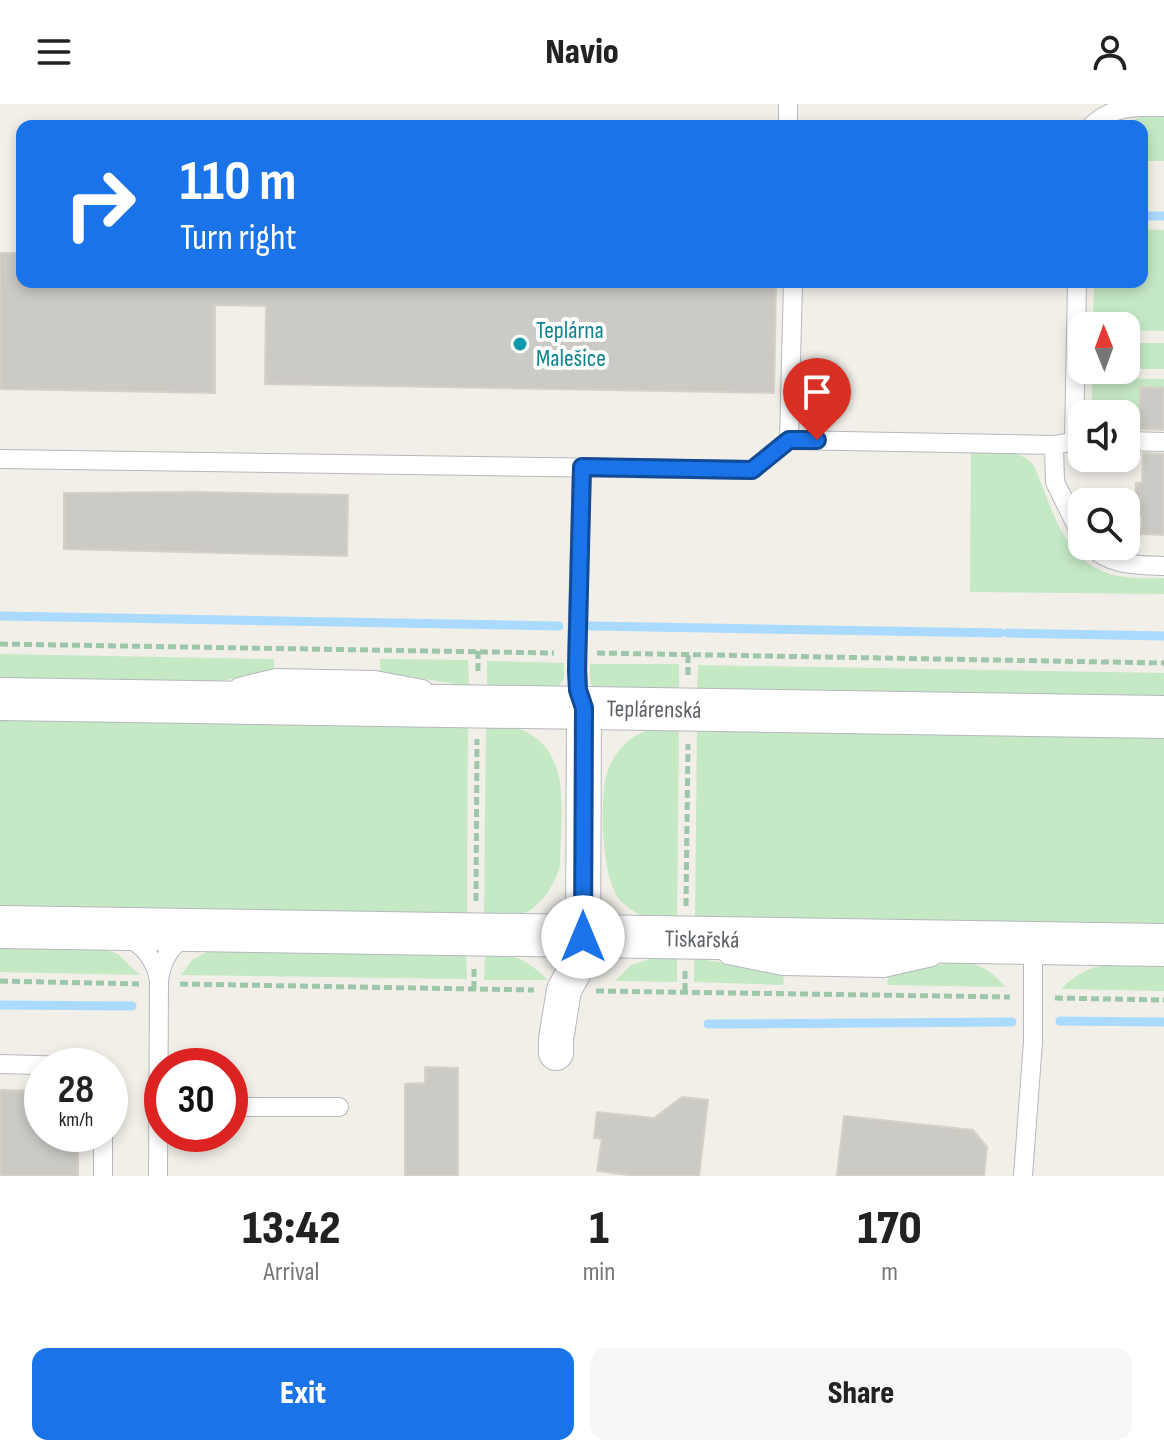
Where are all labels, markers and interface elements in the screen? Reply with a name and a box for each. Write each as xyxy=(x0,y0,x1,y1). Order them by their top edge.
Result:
icon: menu xyxy=(32,30,76,74)
icon: person xyxy=(1088,30,1132,74)
text: Navio xyxy=(545,31,619,74)
text: 110 m xyxy=(180,149,296,216)
icon: right xyxy=(48,152,152,256)
text: Turn right xyxy=(180,217,297,260)
north arrow xyxy=(1068,312,1140,384)
map controls xyxy=(1068,312,1140,560)
place label: Teplárna Malešice xyxy=(536,316,606,373)
marker: Teplárna Malešice xyxy=(511,335,529,353)
pin xyxy=(783,358,851,440)
icon: arrive xyxy=(795,370,839,414)
button: sound xyxy=(1068,400,1140,472)
button: search xyxy=(1068,488,1140,560)
street label: Teplárenská xyxy=(606,694,702,725)
position arrow xyxy=(541,895,625,979)
street label: Tiskařská xyxy=(664,924,740,955)
speed limit sign: 30 xyxy=(144,1048,248,1152)
text: 28 xyxy=(58,1066,94,1114)
text: km/h xyxy=(59,1108,93,1132)
text: 13:42 xyxy=(242,1200,340,1257)
text: 1 xyxy=(589,1200,609,1257)
text: 170 xyxy=(858,1200,922,1257)
text: Arrival xyxy=(263,1257,319,1288)
text: min xyxy=(583,1257,615,1288)
text: m xyxy=(881,1257,898,1288)
button: Exit xyxy=(32,1348,574,1440)
button: Share xyxy=(590,1348,1132,1440)

